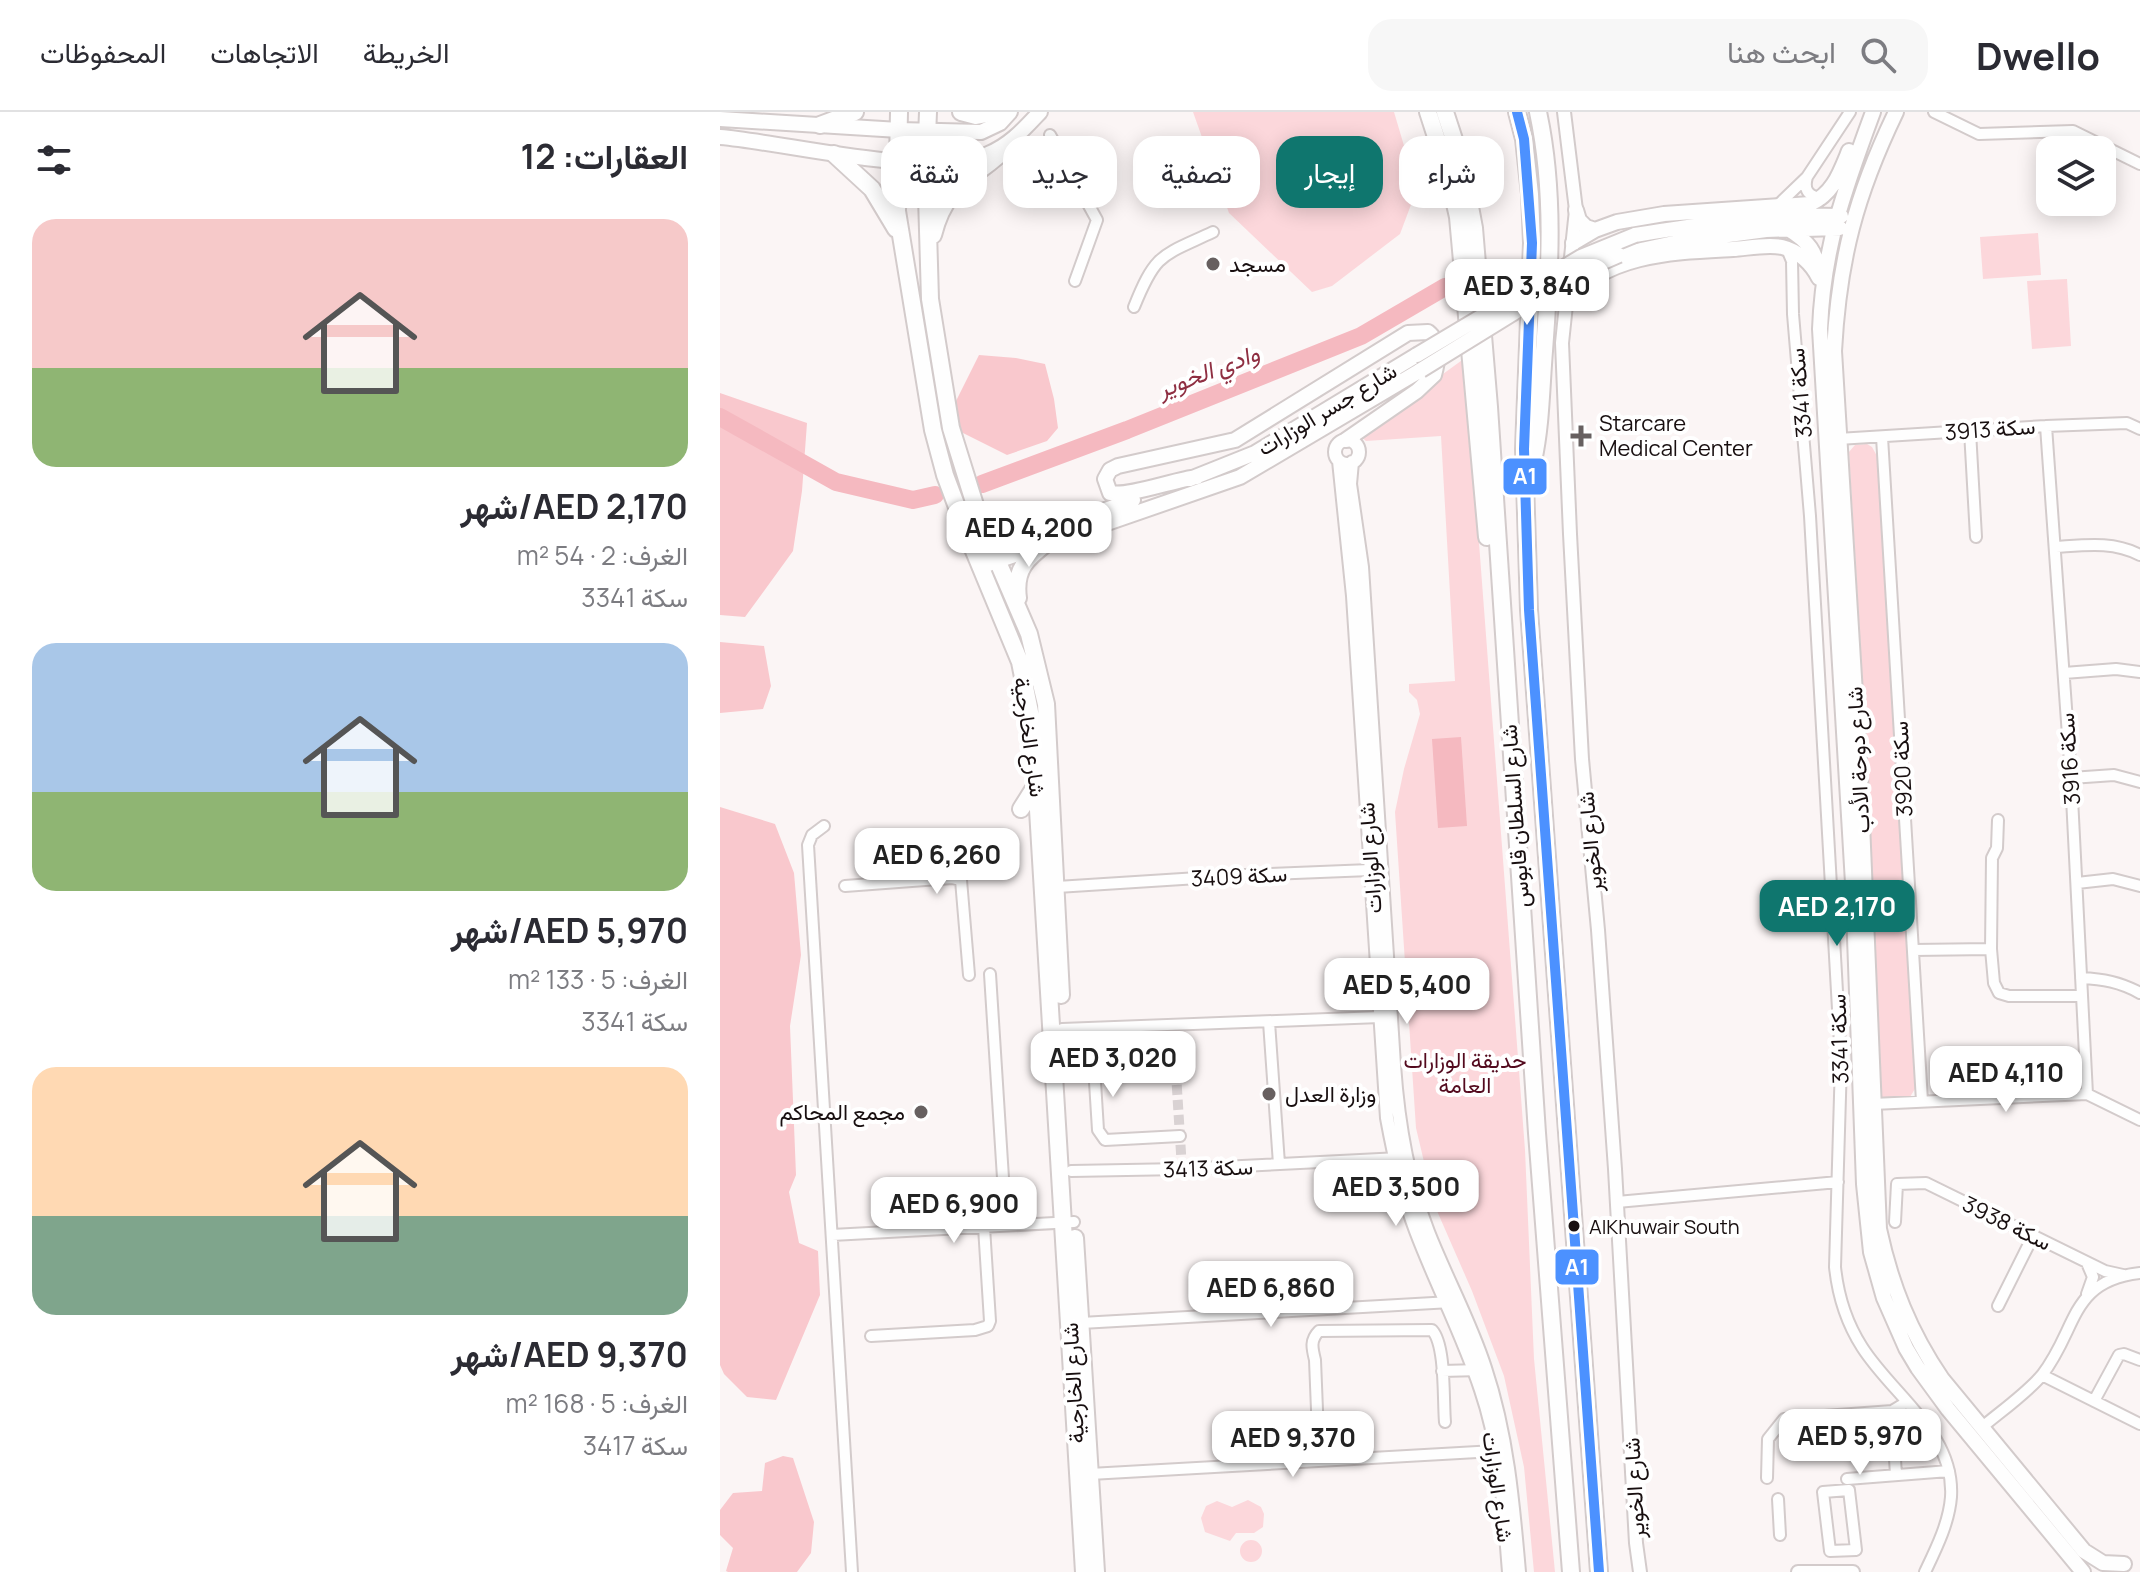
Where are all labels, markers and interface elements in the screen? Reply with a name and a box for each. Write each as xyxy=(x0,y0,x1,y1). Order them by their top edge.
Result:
search box xyxy=(1368,19,1928,91)
text: Dwello xyxy=(1976,29,2100,81)
text: ابحث هنا xyxy=(1727,31,1836,72)
text: المحفوظات xyxy=(40,33,166,71)
text: الاتجاهات xyxy=(210,33,319,71)
text: الخريطة xyxy=(363,33,449,71)
icon: search xyxy=(1856,33,1900,77)
text: العقارات: 12 xyxy=(520,133,688,179)
chip: شقة xyxy=(881,136,987,208)
chip: جديد xyxy=(1003,136,1117,208)
chip: تصفية xyxy=(1133,136,1260,208)
chip: إيجار xyxy=(1276,136,1383,208)
chip: شراء xyxy=(1399,136,1504,208)
map controls xyxy=(2036,136,2116,216)
button: layers xyxy=(2036,136,2116,216)
icon: filters xyxy=(32,138,76,182)
place label: مسجد xyxy=(1229,249,1286,279)
marker: مسجد xyxy=(1204,255,1222,273)
pin: AED 3,840 xyxy=(1435,259,1619,327)
text: AED 3,840 xyxy=(1463,267,1591,303)
icon: home xyxy=(288,271,432,415)
water label: وادي الخوير xyxy=(1150,335,1265,409)
street label: سكة 3341 xyxy=(1781,347,1819,439)
street label: شارع جسر الوزارات xyxy=(1252,356,1402,462)
place label: Starcare Medical Center xyxy=(1599,408,1753,463)
street label: سكة 3913 xyxy=(1944,411,2036,447)
marker: Starcare Medical Center xyxy=(1570,425,1592,447)
line badge: A1 xyxy=(1502,457,1548,496)
text: A1 xyxy=(1513,461,1537,491)
text: AED 2,170/شهر xyxy=(461,483,688,529)
pin: AED 4,200 xyxy=(937,501,1121,569)
text: AED 4,200 xyxy=(965,509,1093,545)
text: الغرف: 2 · 54 m² xyxy=(517,537,688,573)
text: سكة 3341 xyxy=(581,579,688,615)
street label: شارع الخارجية xyxy=(1007,675,1053,799)
street label: شارع دوحة الأدب xyxy=(1839,686,1877,834)
icon: home xyxy=(288,695,432,839)
street label: سكة 3916 xyxy=(2051,712,2087,806)
street label: سكة 3920 xyxy=(1885,720,1919,818)
street label: شارع السلطان قابوس xyxy=(1494,723,1536,909)
street label: شارع الخوير xyxy=(1571,790,1609,895)
street label: شارع الوزارات xyxy=(1351,801,1389,915)
pin: AED 6,260 xyxy=(845,828,1029,896)
text: AED 6,260 xyxy=(873,836,1001,872)
street label: سكة 3409 xyxy=(1190,858,1288,894)
pin: AED 2,170 xyxy=(1745,880,1929,948)
text: AED 2,170 xyxy=(1778,888,1896,924)
text: AED 5,970/شهر xyxy=(451,907,688,953)
pin: AED 5,400 xyxy=(1315,958,1499,1026)
text: الغرف: 5 · 133 m² xyxy=(508,961,688,997)
text: AED 5,400 xyxy=(1342,966,1472,1002)
street label: سكة 3341 xyxy=(1822,993,1856,1085)
text: سكة 3341 xyxy=(581,1003,688,1039)
pin: AED 3,020 xyxy=(1021,1031,1205,1099)
text: AED 3,020 xyxy=(1049,1039,1177,1075)
park label: حديقة الوزارات العامة xyxy=(1404,1045,1526,1100)
pin: AED 4,110 xyxy=(1914,1046,2098,1114)
text: AED 4,110 xyxy=(1948,1054,2064,1090)
place label: وزارة العدل xyxy=(1285,1079,1376,1109)
marker: وزارة العدل xyxy=(1260,1085,1278,1103)
place label: مجمع المحاكم xyxy=(780,1097,905,1127)
marker: مجمع المحاكم xyxy=(912,1103,930,1121)
icon: home xyxy=(288,1119,432,1263)
street label: سكة 3413 xyxy=(1162,1151,1254,1185)
pin: AED 3,500 xyxy=(1304,1160,1488,1228)
text: AED 3,500 xyxy=(1332,1168,1460,1204)
pin: AED 6,900 xyxy=(862,1177,1046,1245)
text: AED 6,900 xyxy=(889,1185,1019,1221)
street label: سكة 3938 xyxy=(1958,1189,2056,1257)
place label: AlKhuwair South xyxy=(1589,1213,1740,1240)
marker: AlKhuwair South xyxy=(1566,1218,1582,1234)
line badge: A1 xyxy=(1554,1248,1600,1286)
text: A1 xyxy=(1565,1252,1589,1282)
pin: AED 6,860 xyxy=(1179,1261,1363,1329)
text: AED 6,860 xyxy=(1206,1269,1336,1305)
street label: شارع الخارجية xyxy=(1055,1322,1091,1444)
text: AED 9,370/شهر xyxy=(451,1331,688,1377)
text: الغرف: 5 · 168 m² xyxy=(505,1385,688,1421)
pin: AED 5,970 xyxy=(1768,1409,1952,1477)
pin: AED 9,370 xyxy=(1201,1411,1385,1479)
text: AED 5,970 xyxy=(1797,1417,1923,1453)
text: AED 9,370 xyxy=(1230,1419,1356,1455)
text: سكة 3417 xyxy=(583,1427,688,1463)
street label: شارع الوزارات xyxy=(1475,1430,1521,1544)
street label: شارع الخوير xyxy=(1616,1437,1652,1540)

